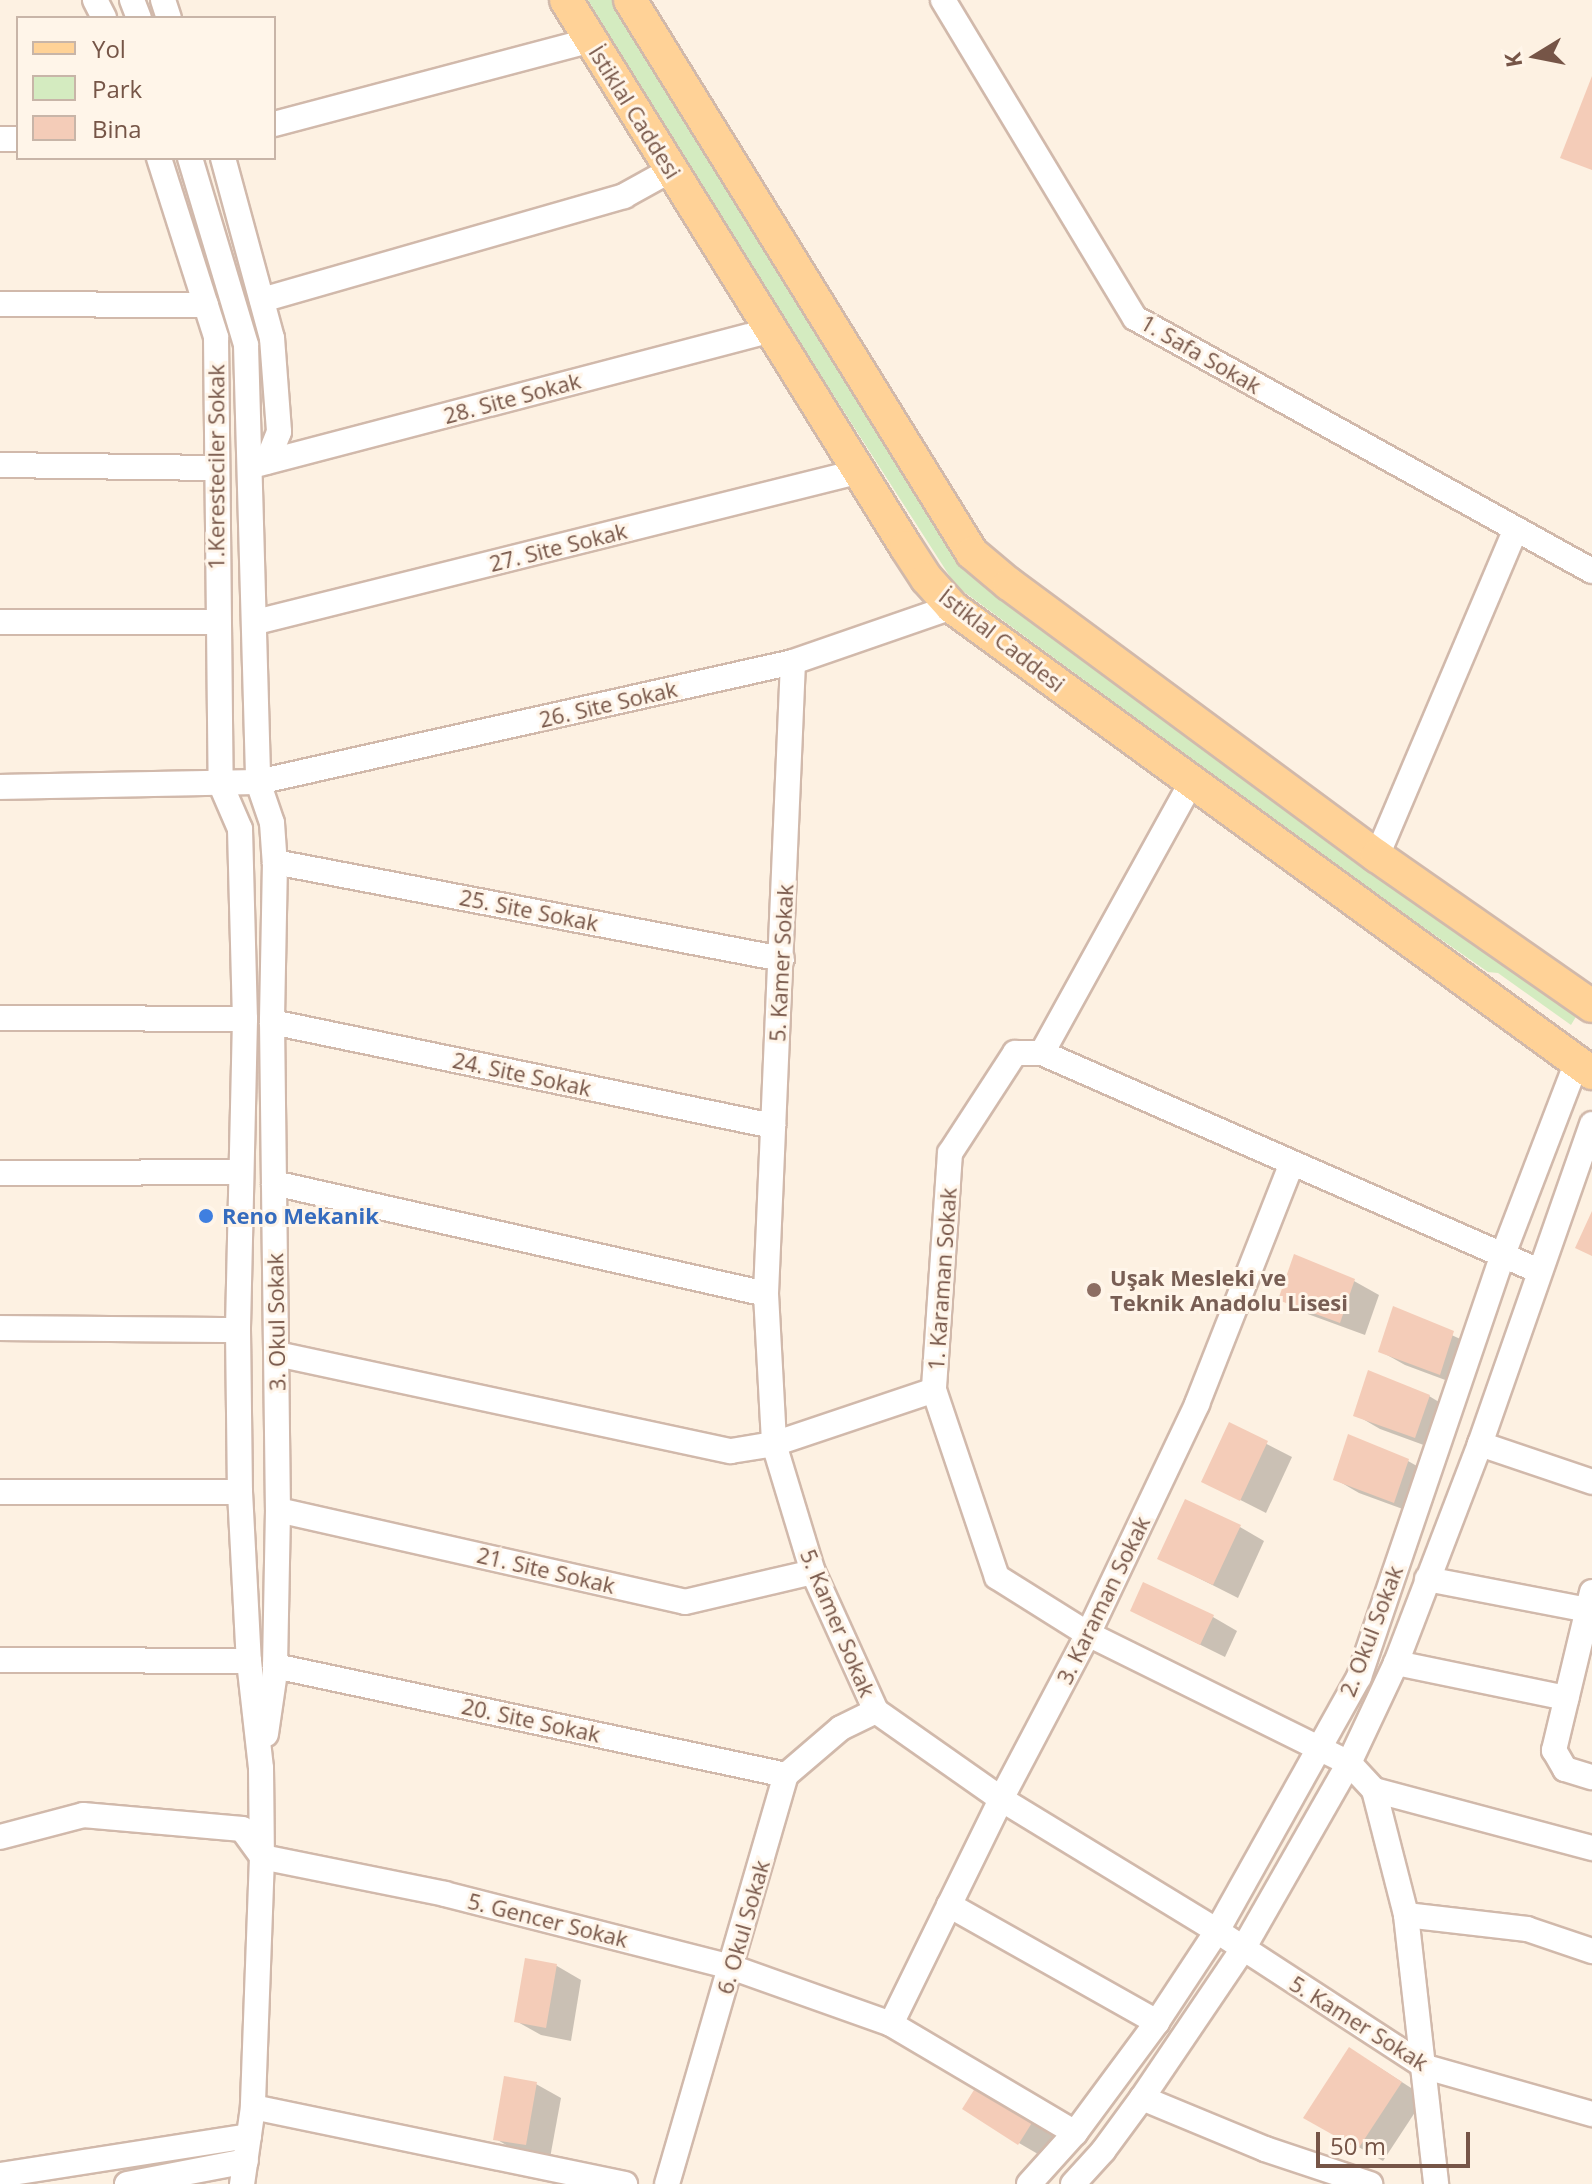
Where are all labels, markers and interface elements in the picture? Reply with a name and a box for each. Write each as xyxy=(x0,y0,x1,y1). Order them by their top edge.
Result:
legend xyxy=(16,16,276,160)
north arrow xyxy=(1496,16,1576,96)
text: Yol xyxy=(92,32,126,65)
street label: İstiklal Caddesi xyxy=(584,41,686,183)
text: K xyxy=(1496,50,1528,70)
text: Park xyxy=(92,72,142,105)
text: Bina xyxy=(92,112,142,145)
street label: 1. Safa Sokak xyxy=(1136,309,1266,399)
street label: 1.Keresteciler Sokak xyxy=(203,364,229,570)
street label: 28. Site Sokak xyxy=(441,367,583,429)
street label: 27. Site Sokak xyxy=(486,517,630,577)
street label: İstiklal Caddesi xyxy=(934,583,1070,697)
street label: 26. Site Sokak xyxy=(536,675,680,733)
street label: 5. Kamer Sokak xyxy=(764,883,798,1043)
street label: 25. Site Sokak xyxy=(457,884,601,936)
street label: 24. Site Sokak xyxy=(450,1046,594,1102)
street label: 1. Karaman Sokak xyxy=(922,1187,962,1371)
place label: Reno Mekanik xyxy=(222,1203,379,1229)
marker: Reno Mekanik xyxy=(197,1207,215,1225)
street label: 3. Okul Sokak xyxy=(262,1253,290,1391)
place label: Uşak Mesleki ve Teknik Anadolu Lisesi xyxy=(1110,1264,1348,1316)
marker: Uşak Mesleki ve Teknik Anadolu Lisesi xyxy=(1085,1281,1103,1299)
street label: 3. Karaman Sokak xyxy=(1051,1512,1155,1688)
street label: 21. Site Sokak xyxy=(474,1541,618,1599)
street label: 5. Kamer Sokak xyxy=(795,1545,881,1701)
street label: 2. Okul Sokak xyxy=(1334,1562,1408,1700)
street label: 20. Site Sokak xyxy=(459,1692,603,1748)
street label: 6. Okul Sokak xyxy=(711,1857,775,1997)
street label: 5. Gencer Sokak xyxy=(465,1887,631,1953)
street label: 5. Kamer Sokak xyxy=(1285,1970,1433,2076)
scale bar xyxy=(1320,2116,1474,2166)
text: 50 m xyxy=(1330,2129,1386,2162)

